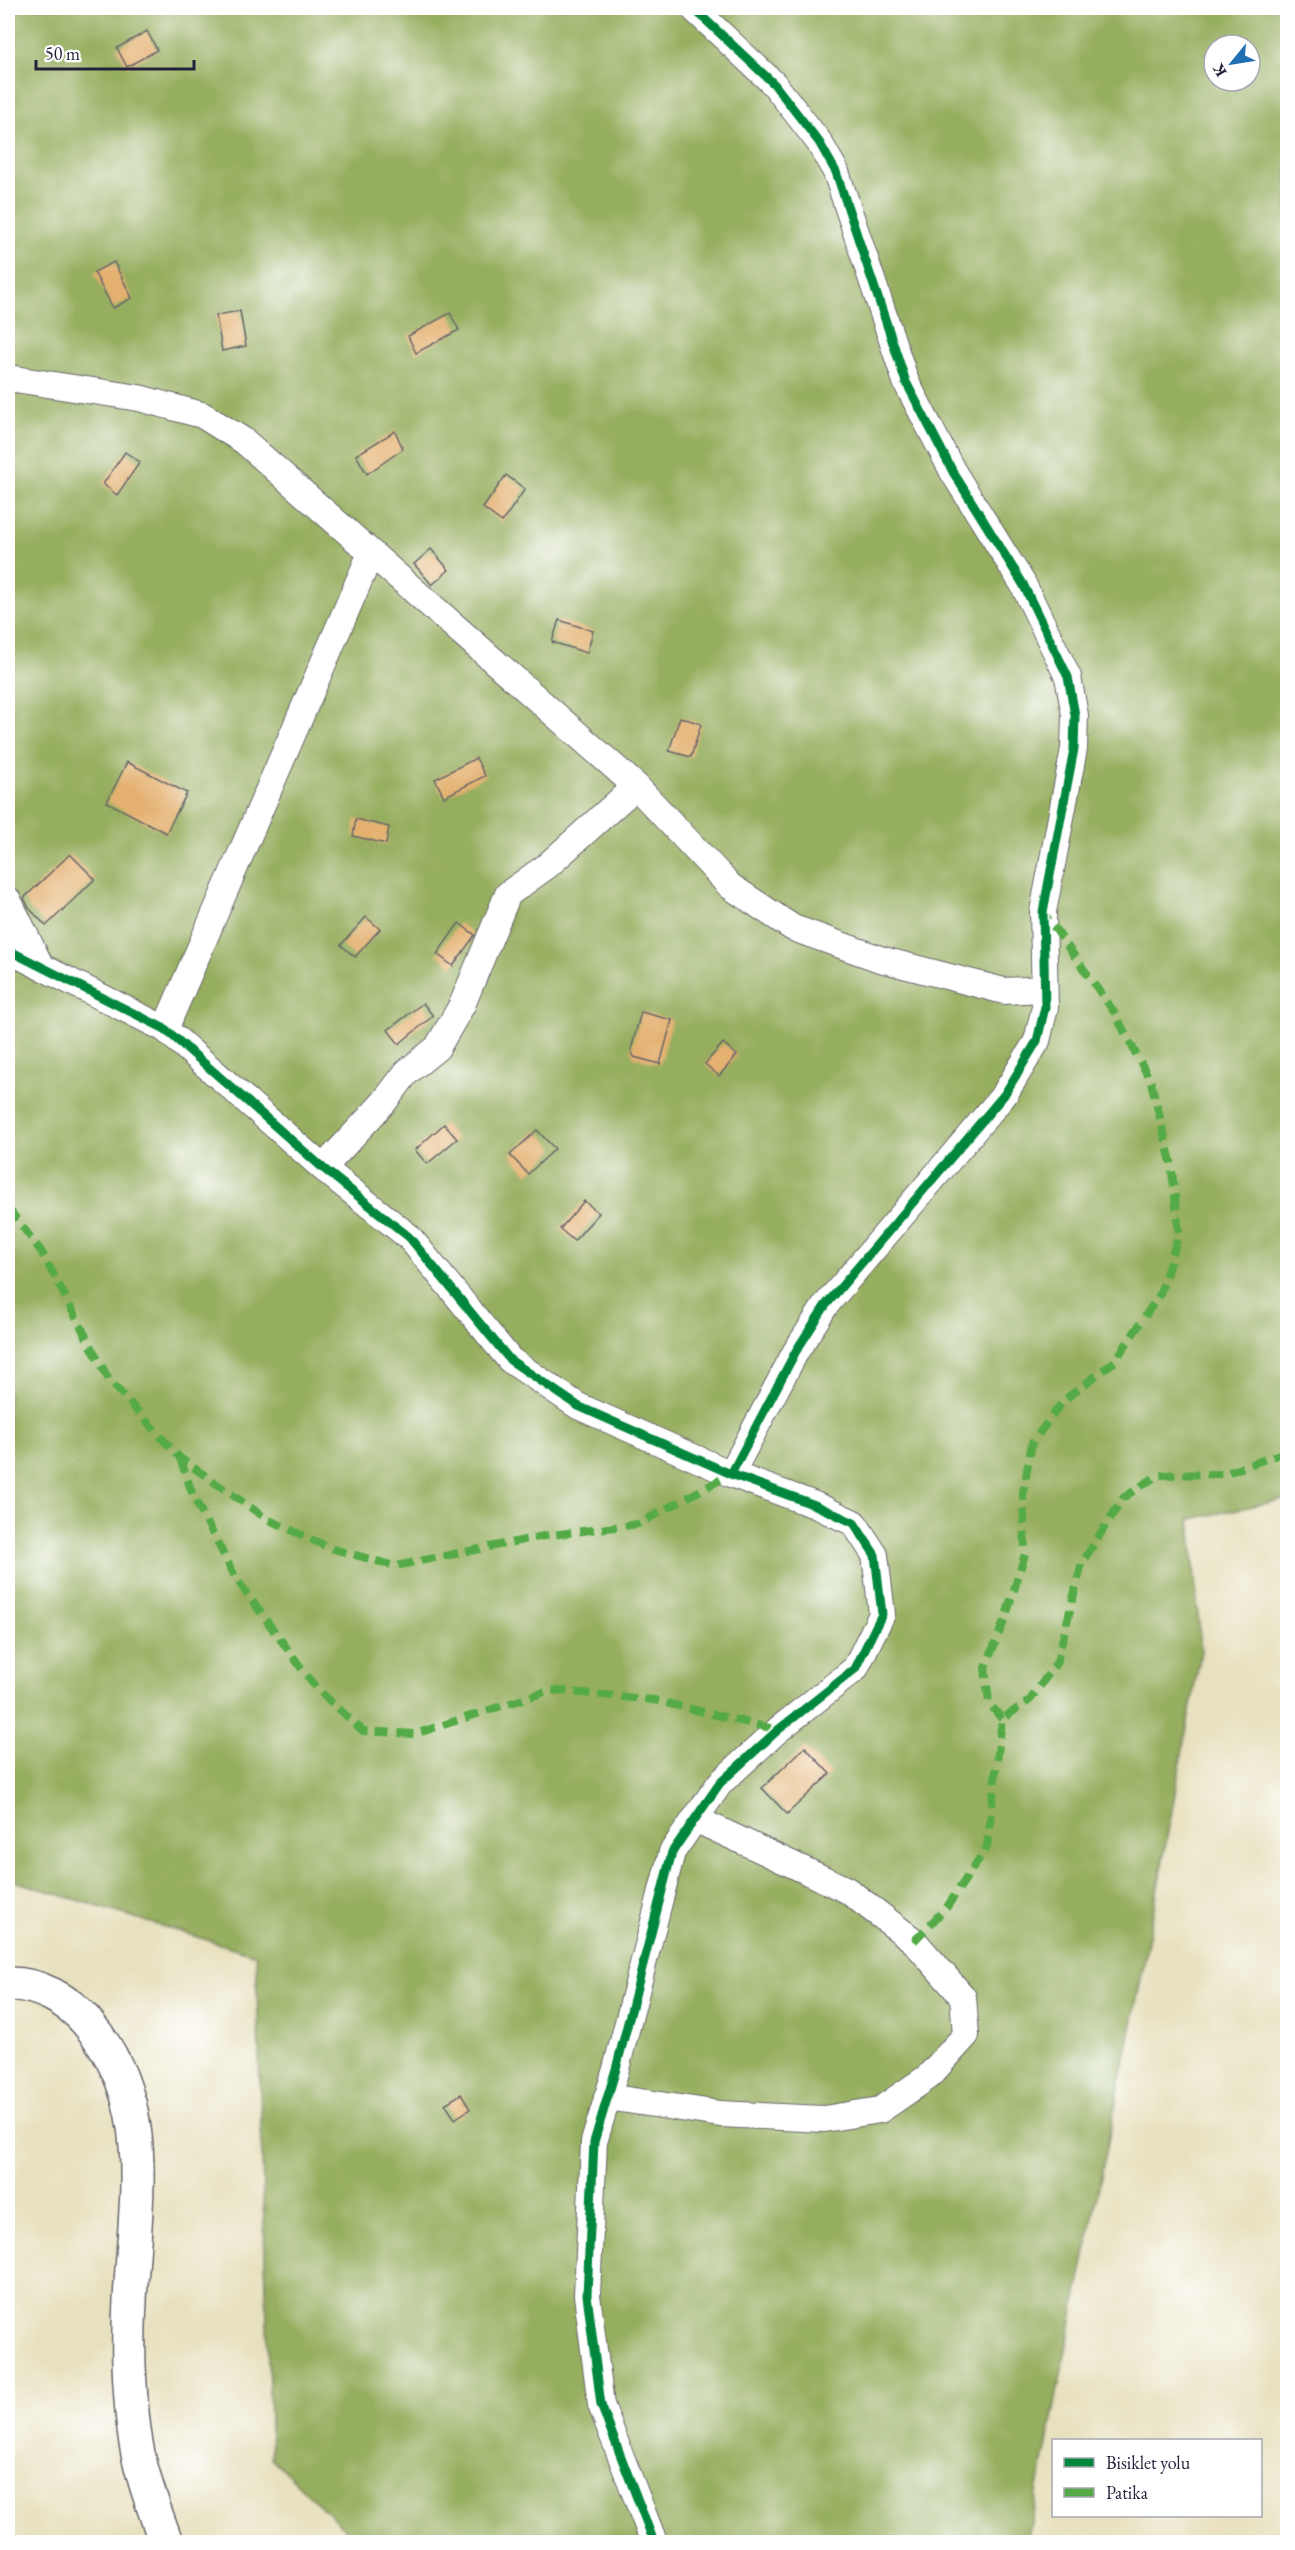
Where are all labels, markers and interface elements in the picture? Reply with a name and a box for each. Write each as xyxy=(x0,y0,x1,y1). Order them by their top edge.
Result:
scale bar xyxy=(36,33,194,71)
north arrow xyxy=(1202,33,1262,93)
text: 50 m xyxy=(45,42,80,65)
text: K xyxy=(1207,59,1232,81)
legend xyxy=(1052,2439,1262,2517)
text: Bisiklet yolu xyxy=(1106,2451,1191,2474)
text: Patika xyxy=(1106,2481,1149,2504)

